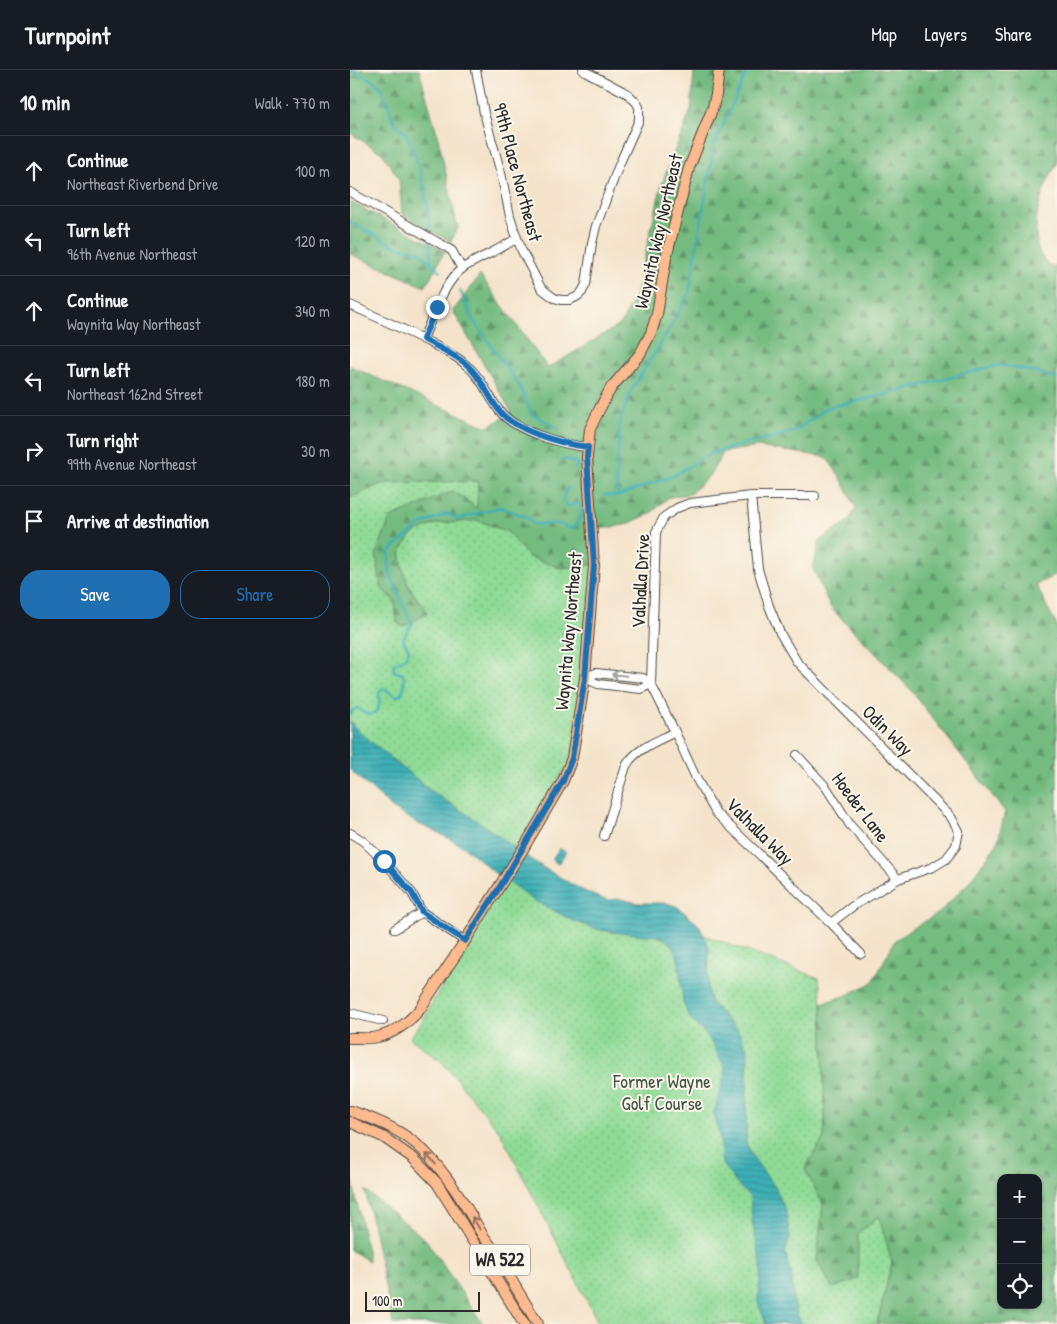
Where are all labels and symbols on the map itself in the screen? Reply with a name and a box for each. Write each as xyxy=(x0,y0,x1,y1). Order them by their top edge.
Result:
street label: 99th Place Northeast xyxy=(487,100,549,244)
street label: Waynita Way Northeast xyxy=(628,150,689,311)
route end xyxy=(426,296,449,319)
street label: Valhalla Drive xyxy=(625,533,655,629)
street label: Waynita Way Northeast xyxy=(548,551,588,711)
one-way arrow xyxy=(611,670,627,680)
street label: Odin Way xyxy=(857,699,919,761)
street label: Hoeder Lane xyxy=(826,767,896,848)
street label: Valhalla Way xyxy=(720,791,800,871)
route start xyxy=(373,850,396,873)
park label: Former Wayne Golf Course xyxy=(612,1068,711,1116)
one-way arrow xyxy=(425,1152,436,1165)
one-way arrow xyxy=(470,1216,480,1230)
road number: WA 522 xyxy=(470,1244,530,1276)
scale bar xyxy=(365,1289,480,1312)

